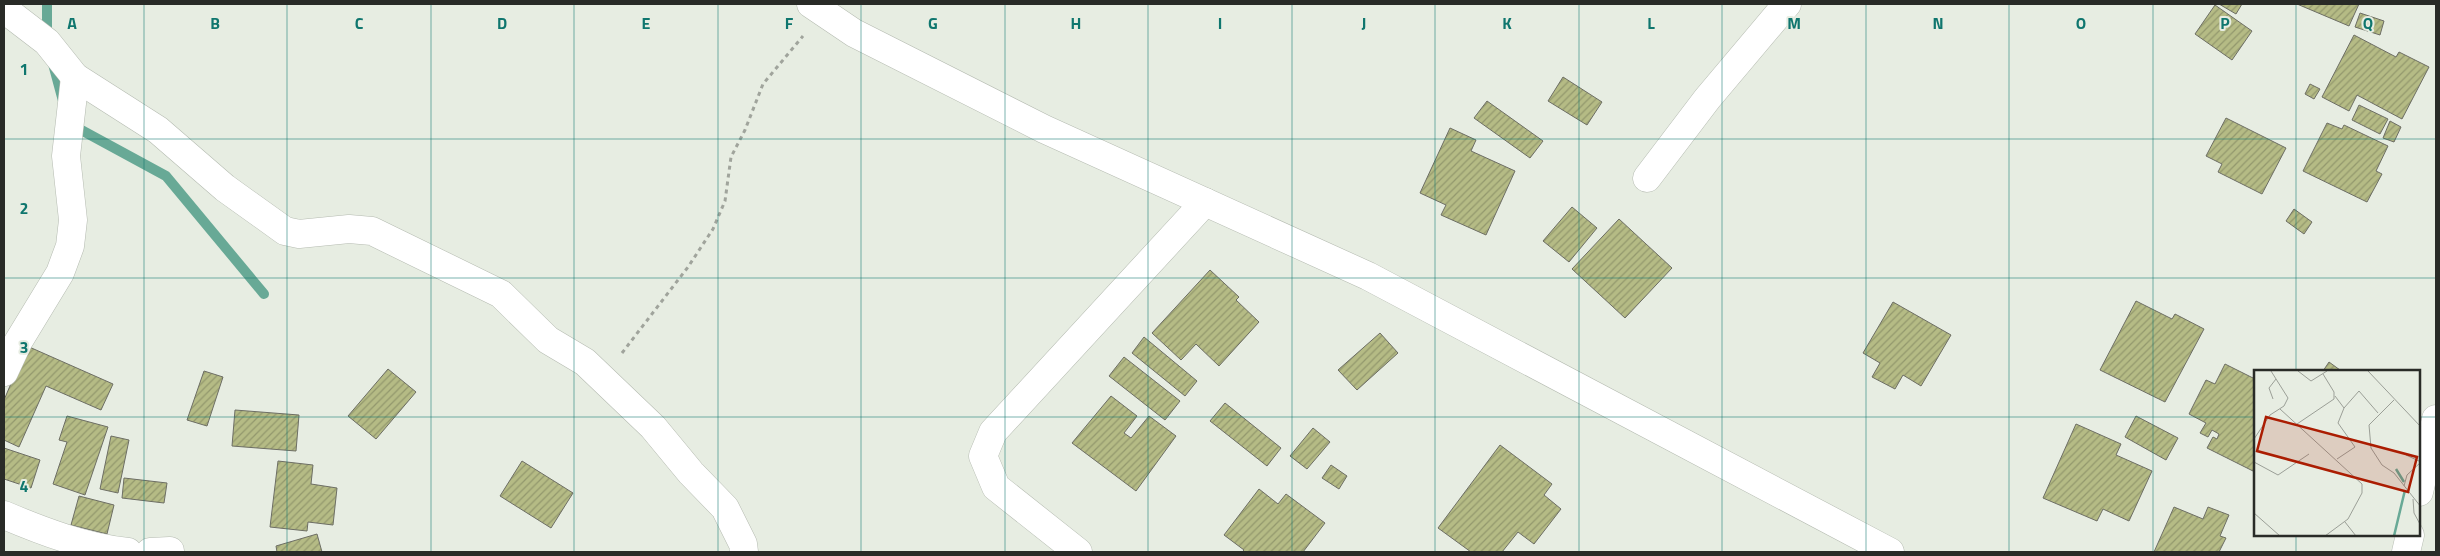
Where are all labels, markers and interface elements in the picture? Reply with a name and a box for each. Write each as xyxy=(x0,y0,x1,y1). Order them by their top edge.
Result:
text: A xyxy=(67,11,77,35)
text: B xyxy=(210,11,220,35)
text: C xyxy=(355,11,364,35)
text: D xyxy=(497,11,507,35)
text: E xyxy=(642,11,651,35)
text: F xyxy=(785,11,794,35)
text: G xyxy=(928,11,938,35)
text: H xyxy=(1071,11,1081,35)
text: I xyxy=(1218,11,1222,35)
text: J xyxy=(1362,11,1366,35)
text: K xyxy=(1502,11,1512,35)
text: L xyxy=(1647,11,1655,35)
text: M xyxy=(1787,11,1801,35)
text: N xyxy=(1932,11,1944,35)
text: O xyxy=(2076,11,2086,35)
text: P xyxy=(2220,11,2230,35)
text: Q xyxy=(2363,11,2373,35)
text: 1 xyxy=(20,57,28,81)
text: 2 xyxy=(20,196,28,220)
text: 3 xyxy=(20,335,28,359)
inset map xyxy=(2254,370,2420,536)
text: 4 xyxy=(20,474,29,498)

